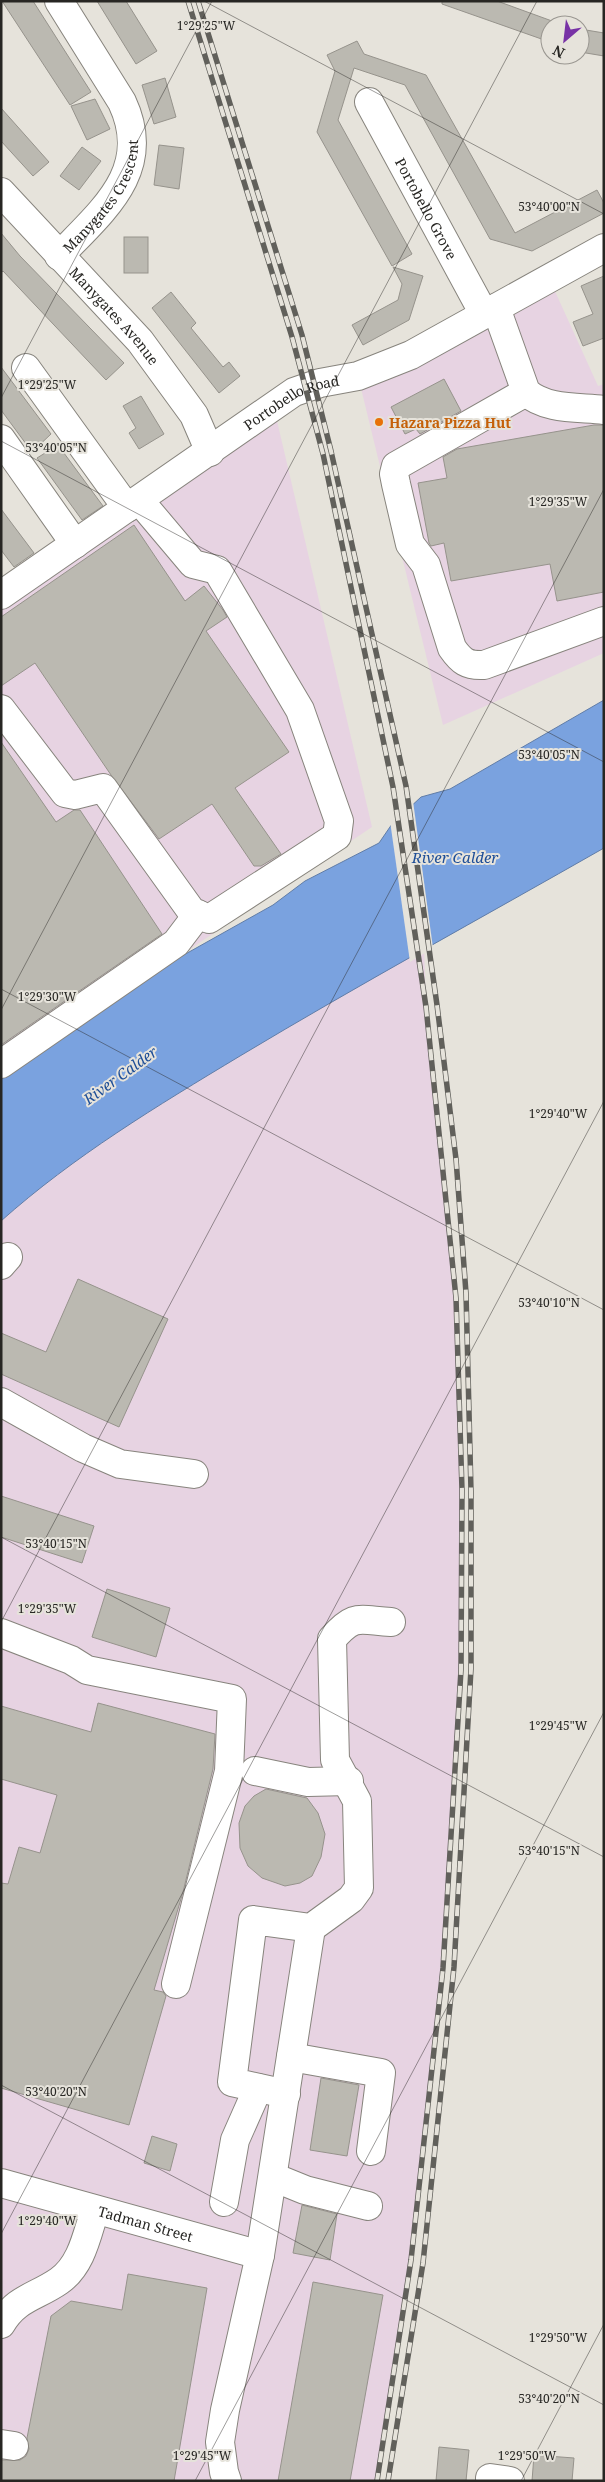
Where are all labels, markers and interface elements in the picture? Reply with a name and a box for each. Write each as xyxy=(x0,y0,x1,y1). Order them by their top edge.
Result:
north arrow xyxy=(540,15,590,65)
text: 1°29'25"W xyxy=(177,17,236,34)
text: N xyxy=(549,41,568,63)
street label: Manygates Crescent xyxy=(58,140,142,256)
street label: Portobello Grove xyxy=(391,154,462,263)
text: 53°40'00"N xyxy=(518,198,580,215)
street label: Manygates Avenue xyxy=(66,262,164,368)
street label: Portobello Road xyxy=(240,370,341,434)
text: 1°29'25"W xyxy=(18,376,77,393)
place label: Hazara Pizza Hut xyxy=(389,413,511,432)
marker: Hazara Pizza Hut xyxy=(373,416,385,428)
text: 53°40'05"N xyxy=(25,439,87,456)
text: 1°29'35"W xyxy=(529,493,588,510)
text: 53°40'05"N xyxy=(518,746,580,763)
water label: River Calder xyxy=(411,847,499,867)
text: 1°29'30"W xyxy=(18,988,77,1005)
water label: River Calder xyxy=(78,1041,162,1109)
text: 1°29'40"W xyxy=(529,1105,588,1122)
text: 53°40'10"N xyxy=(518,1294,580,1311)
text: 53°40'15"N xyxy=(25,1535,87,1552)
text: 1°29'35"W xyxy=(18,1600,77,1617)
text: 1°29'45"W xyxy=(529,1717,588,1734)
text: 53°40'15"N xyxy=(518,1842,580,1859)
text: 53°40'20"N xyxy=(25,2083,87,2100)
street label: Tadman Street xyxy=(96,2201,195,2245)
text: 1°29'40"W xyxy=(18,2212,77,2229)
text: 1°29'50"W xyxy=(529,2329,588,2346)
text: 53°40'20"N xyxy=(518,2390,580,2407)
text: 1°29'45"W xyxy=(173,2447,232,2464)
text: 1°29'50"W xyxy=(498,2447,557,2464)

